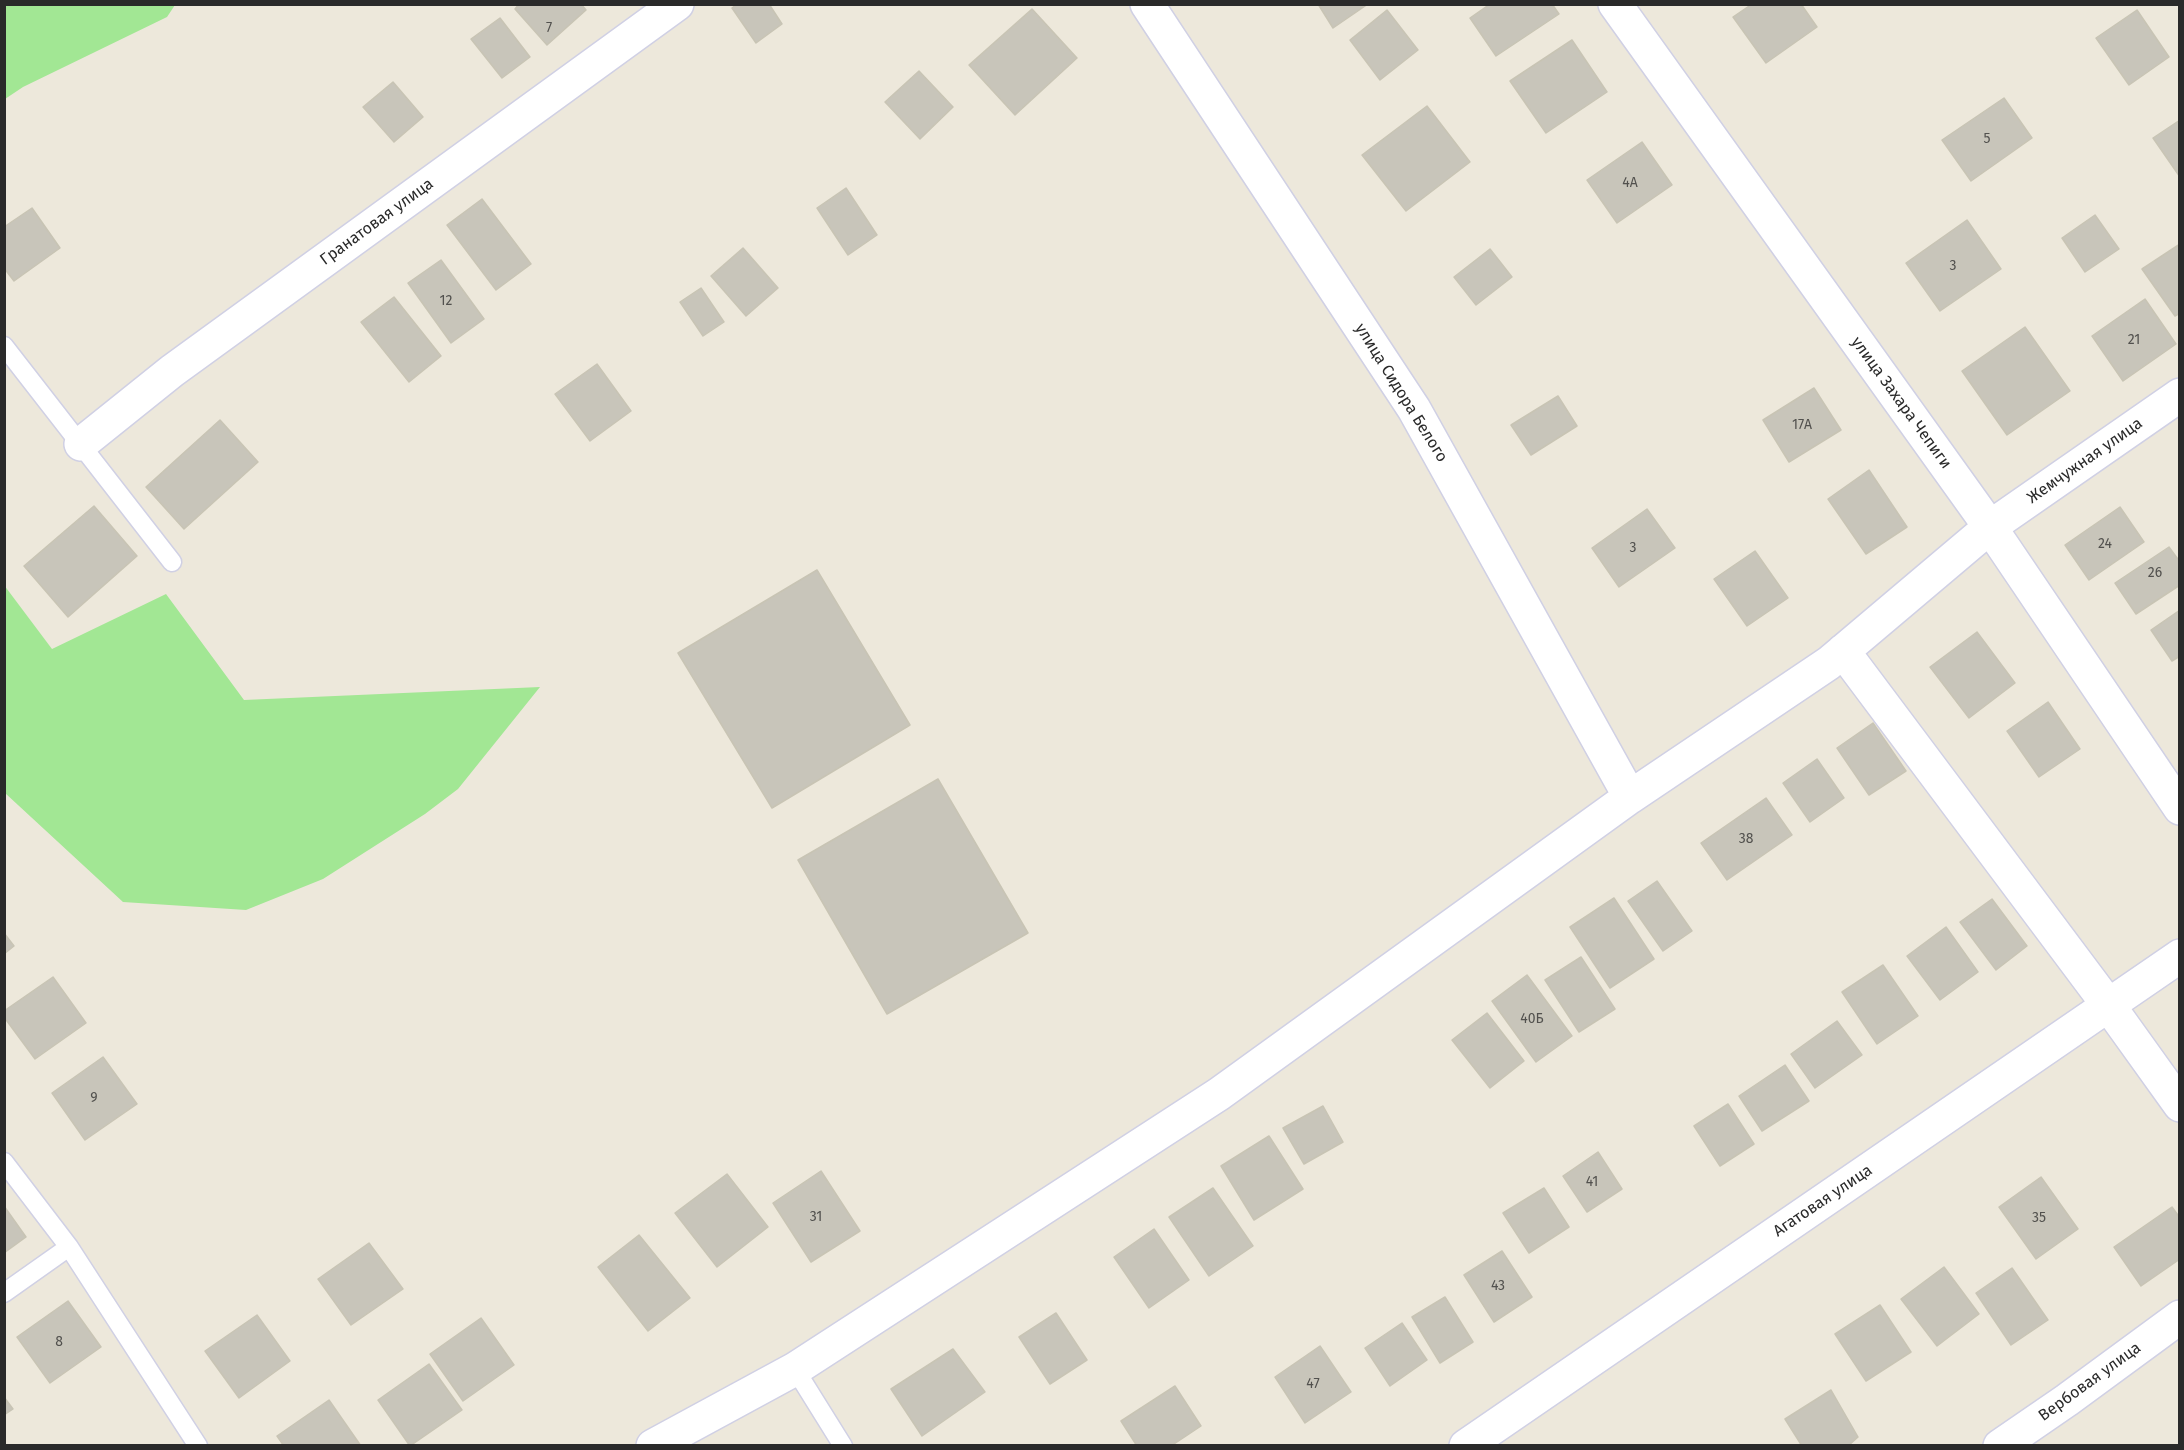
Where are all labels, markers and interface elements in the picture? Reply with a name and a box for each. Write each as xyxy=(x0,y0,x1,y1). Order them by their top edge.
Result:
house number: 7 xyxy=(546,20,552,36)
house number: 5 xyxy=(1983,131,1991,147)
street label: Гранатовая улица xyxy=(317,174,437,270)
house number: 4А xyxy=(1622,175,1638,191)
house number: 3 xyxy=(1950,258,1956,274)
house number: 12 xyxy=(440,293,452,309)
street label: улица Сидора Белого xyxy=(1351,320,1451,466)
house number: 21 xyxy=(2128,332,2140,348)
street label: улица Захара Чепиги xyxy=(1847,333,1955,473)
street label: Жемчужная улица xyxy=(2024,414,2146,508)
house number: 17А xyxy=(1792,417,1812,433)
house number: 24 xyxy=(2098,536,2112,552)
house number: 3 xyxy=(1630,540,1636,556)
house number: 26 xyxy=(2148,565,2162,581)
house number: 38 xyxy=(1739,831,1753,847)
house number: 40Б xyxy=(1520,1011,1544,1027)
house number: 9 xyxy=(90,1090,98,1106)
street label: Агатовая улица xyxy=(1770,1161,1876,1241)
house number: 41 xyxy=(1586,1174,1598,1190)
house number: 31 xyxy=(810,1209,822,1225)
house number: 35 xyxy=(2032,1210,2046,1226)
house number: 43 xyxy=(1491,1278,1505,1294)
house number: 8 xyxy=(55,1334,63,1350)
street label: Вербовая улица xyxy=(2035,1338,2145,1426)
house number: 47 xyxy=(1306,1376,1320,1392)

